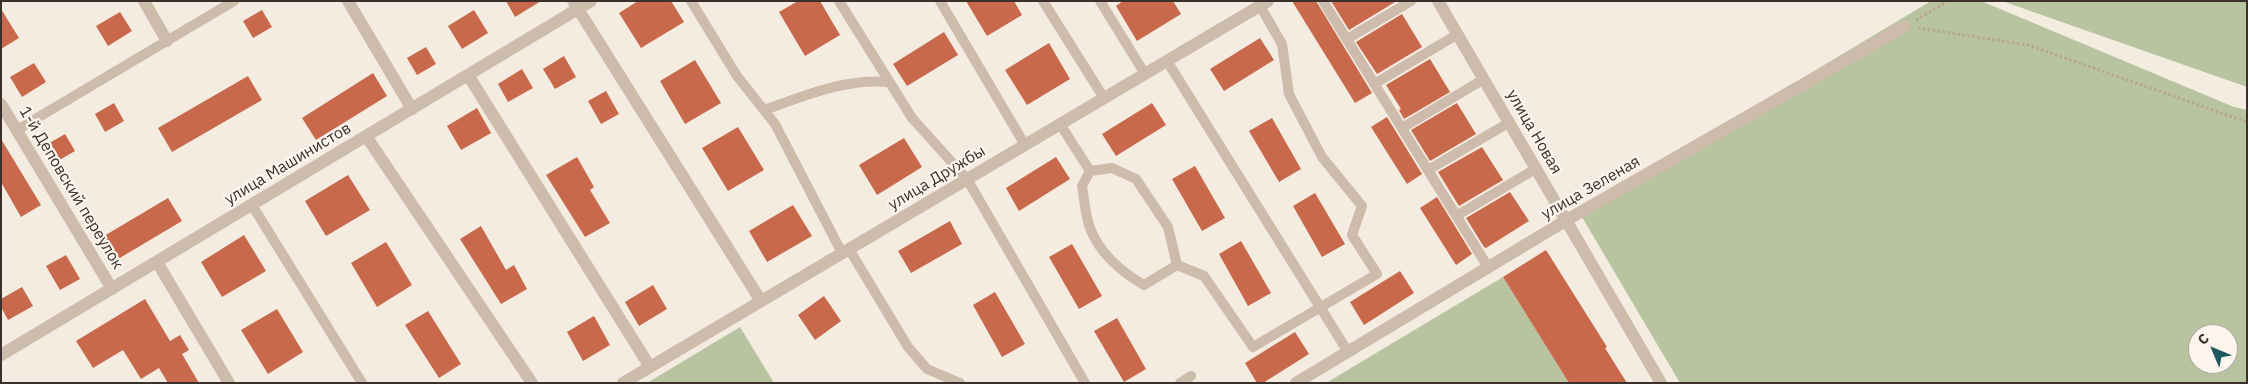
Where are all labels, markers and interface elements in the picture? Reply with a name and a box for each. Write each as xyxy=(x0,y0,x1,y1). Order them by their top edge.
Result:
street label: улица Новая xyxy=(1502,86,1566,178)
street label: 1-й Деповский переулок xyxy=(15,103,127,273)
street label: улица Машинистов xyxy=(221,119,355,209)
street label: улица Дружбы xyxy=(885,141,989,215)
street label: улица Зеленая xyxy=(1538,152,1644,224)
north arrow xyxy=(2188,324,2238,374)
text: С xyxy=(2194,330,2213,349)

